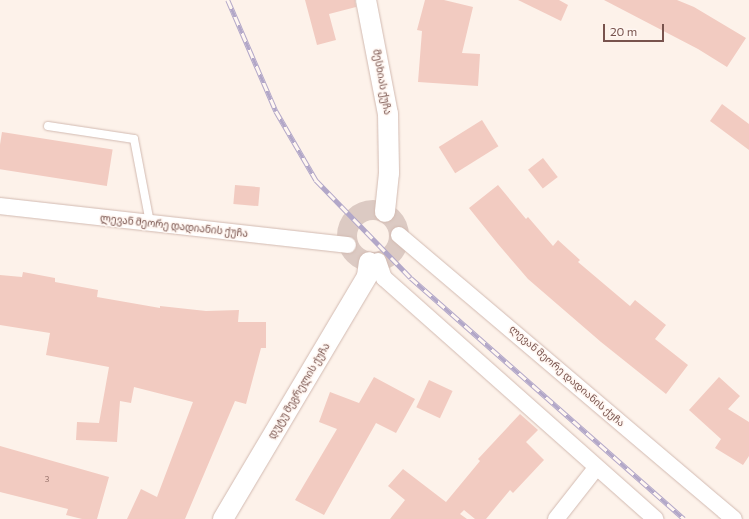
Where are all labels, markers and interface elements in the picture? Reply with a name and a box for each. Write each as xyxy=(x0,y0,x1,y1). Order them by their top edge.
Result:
scale bar xyxy=(605,16,666,42)
text: 20 m xyxy=(610,24,637,38)
street label: მესხიას ქუჩა xyxy=(370,48,394,116)
street label: ლევან მეორე დადიანის ქუჩა xyxy=(99,212,249,240)
street label: ლევან მეორე დადიანის ქუჩა xyxy=(507,323,627,429)
street label: დუტუ მეგრელის ქუჩა xyxy=(266,341,332,441)
house number: 3 xyxy=(45,475,49,485)

